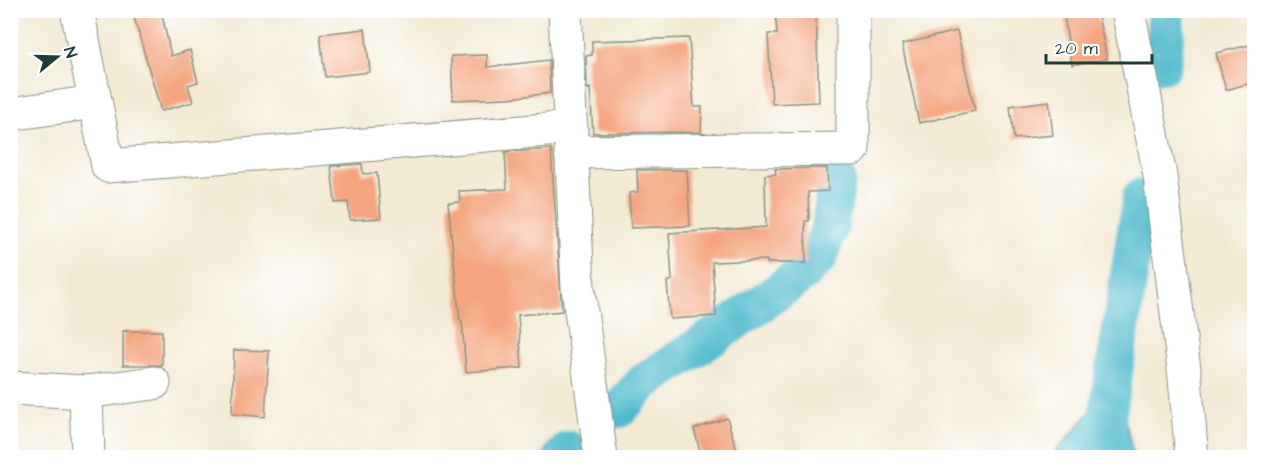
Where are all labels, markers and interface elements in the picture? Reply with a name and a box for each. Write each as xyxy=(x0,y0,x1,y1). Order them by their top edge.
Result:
north arrow xyxy=(27,27,87,87)
scale bar xyxy=(1046,27,1152,65)
text: 20 m xyxy=(1055,36,1098,61)
text: N xyxy=(58,44,82,61)

